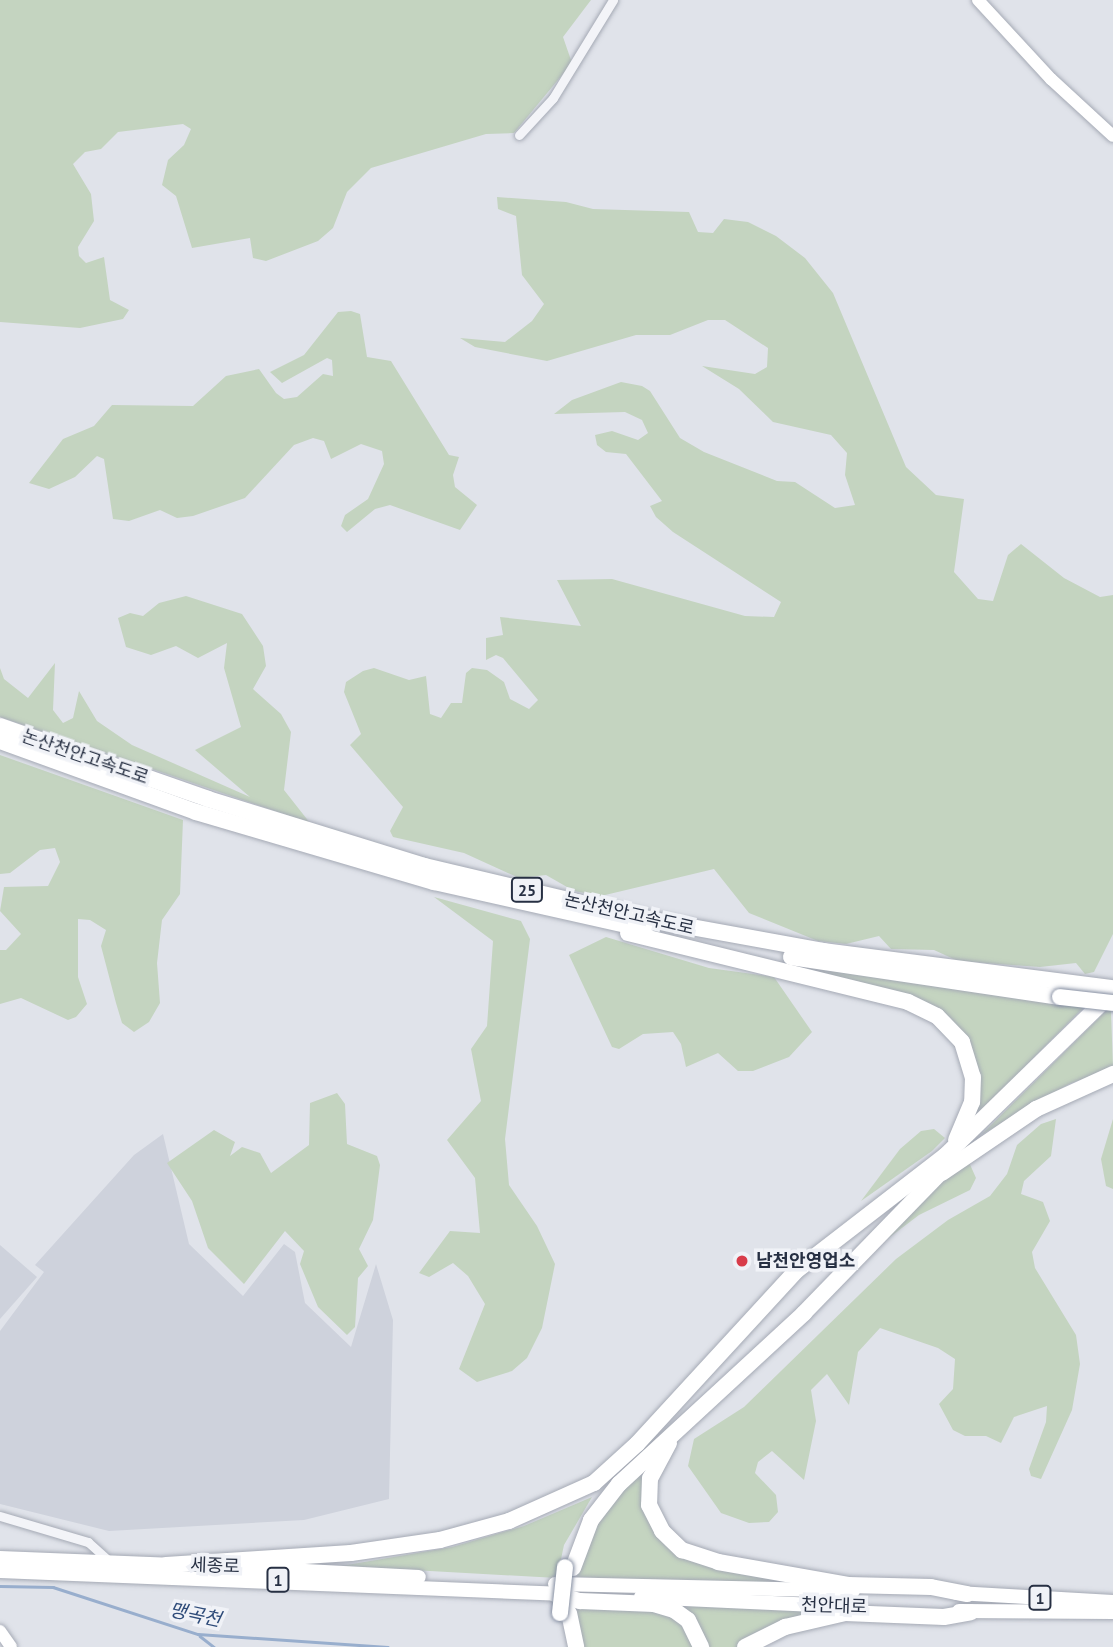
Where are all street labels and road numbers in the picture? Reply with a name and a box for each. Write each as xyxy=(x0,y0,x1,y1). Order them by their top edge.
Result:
street label: 논산천안고속도로 xyxy=(19,725,151,789)
road number: 25 xyxy=(510,877,544,902)
street label: 논산천안고속도로 xyxy=(562,889,696,939)
street label: 세종로 xyxy=(190,1554,240,1578)
road number: 1 xyxy=(266,1568,290,1592)
road number: 1 xyxy=(1028,1586,1052,1610)
street label: 천안대로 xyxy=(801,1594,867,1618)

